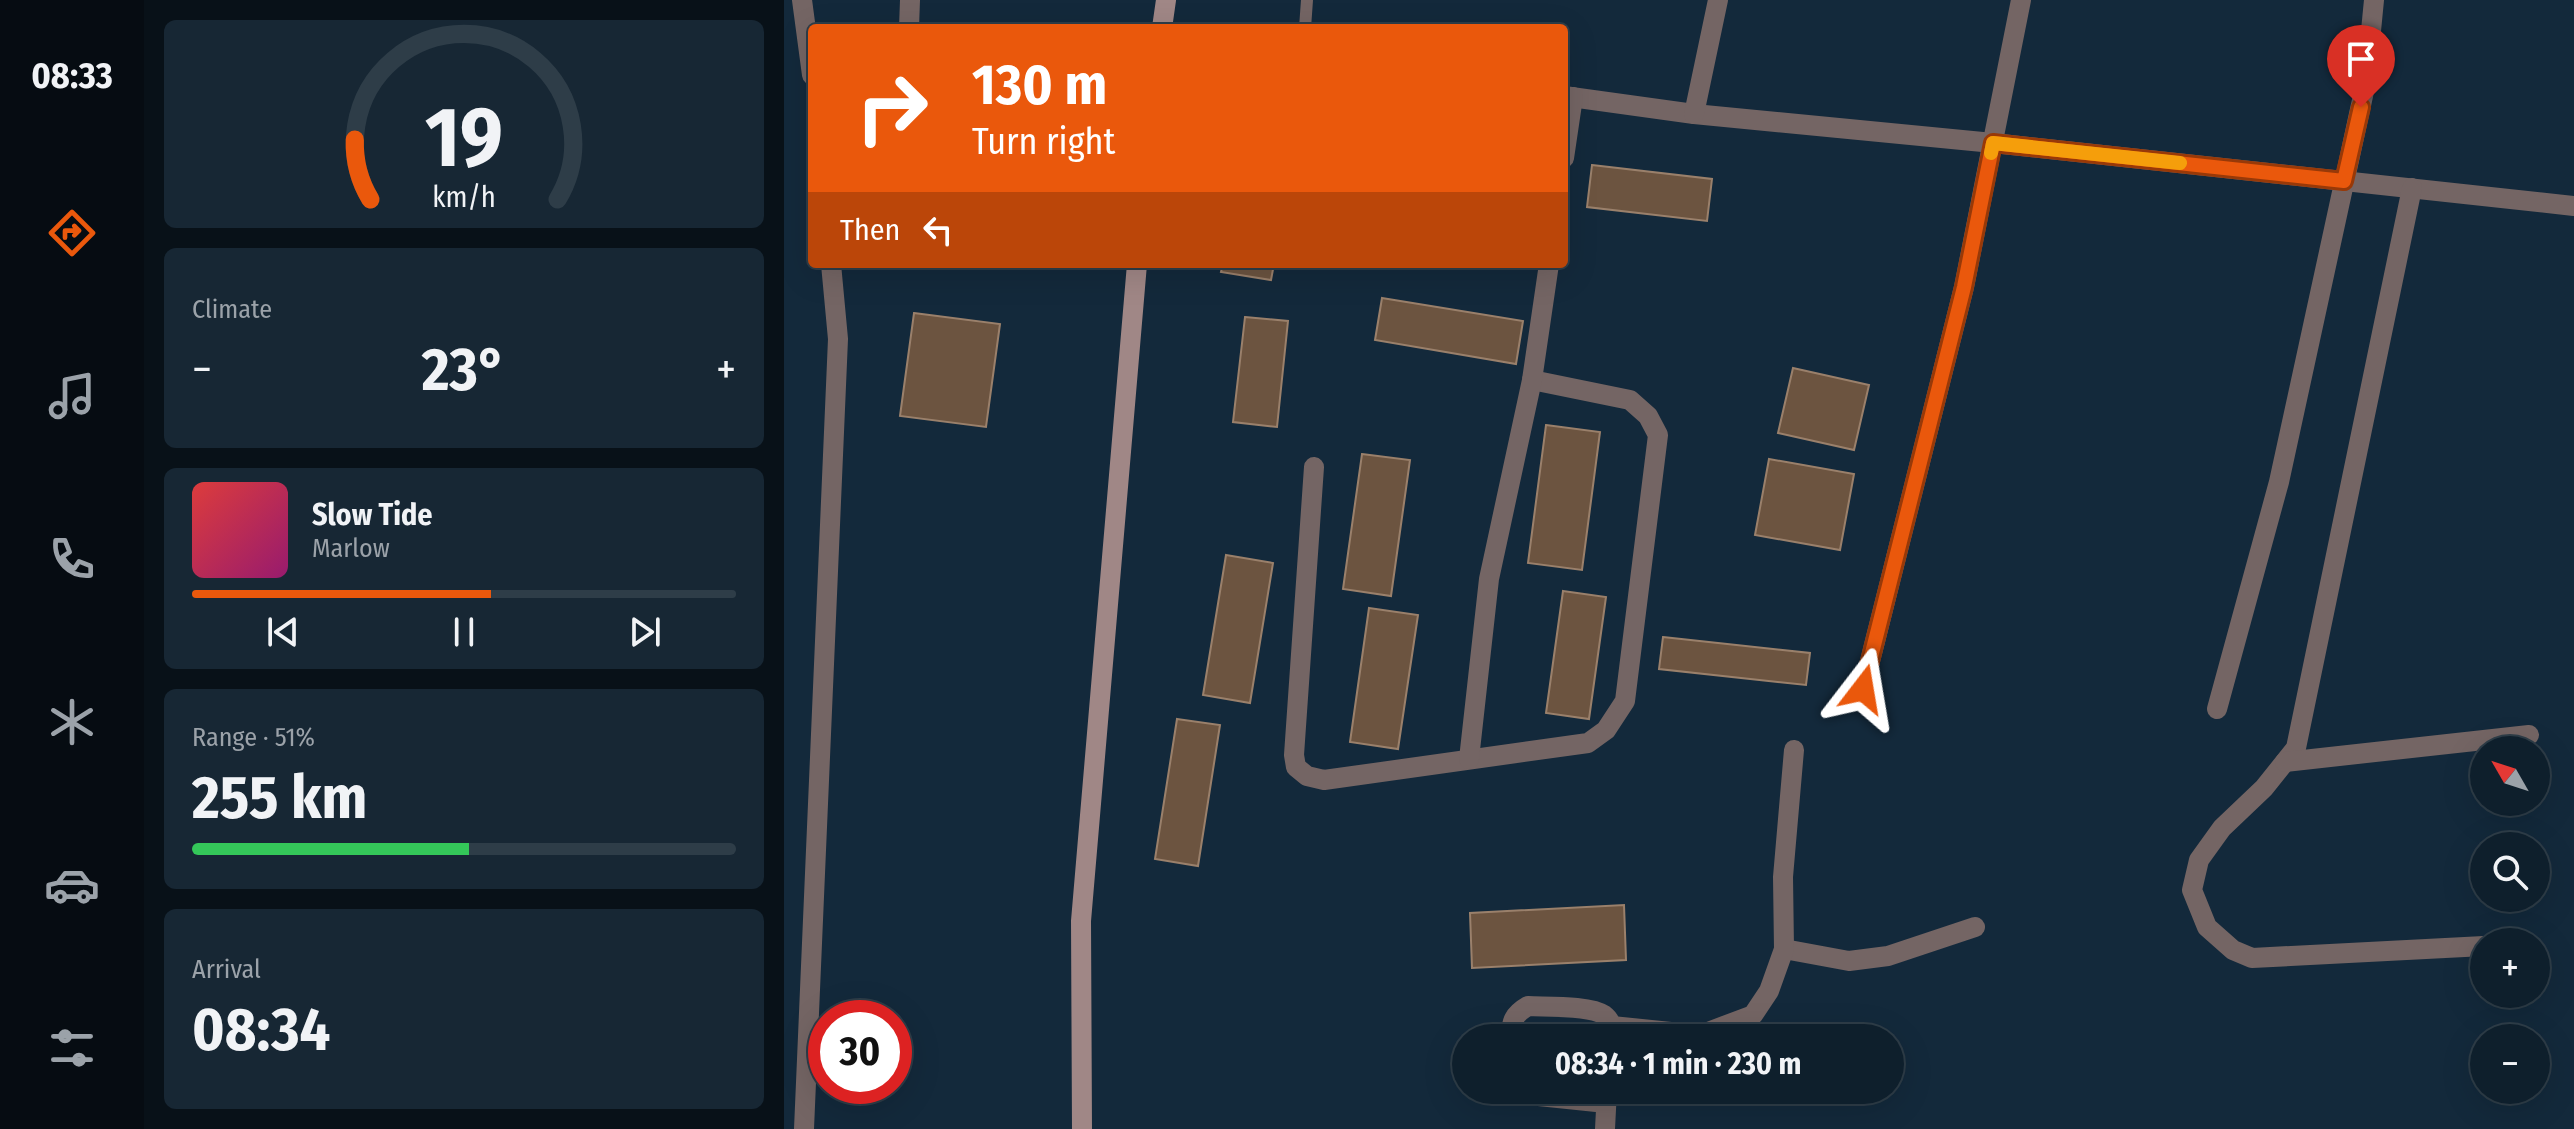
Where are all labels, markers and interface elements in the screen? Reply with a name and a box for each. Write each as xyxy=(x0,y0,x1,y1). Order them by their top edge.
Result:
pin xyxy=(2327,25,2395,107)
icon: arrive xyxy=(2339,37,2383,81)
text: 130 m xyxy=(972,52,1107,119)
text: 08:33 xyxy=(31,54,113,98)
icon: right xyxy=(840,56,944,160)
text: 19 xyxy=(425,88,503,188)
text: Turn right xyxy=(972,120,1115,164)
text: km/h xyxy=(432,180,496,215)
icon: directions xyxy=(44,205,100,261)
icon: left xyxy=(916,208,960,252)
text: Then xyxy=(840,212,900,248)
text: Climate xyxy=(192,294,272,325)
text: 23° xyxy=(422,334,506,406)
text: − xyxy=(192,343,212,396)
text: + xyxy=(716,343,736,396)
icon: music xyxy=(44,368,100,424)
text: Slow Tide xyxy=(312,497,433,533)
icon: phone xyxy=(44,531,100,587)
text: Marlow xyxy=(312,533,390,564)
icon: previous xyxy=(261,610,305,654)
icon: pause xyxy=(442,610,486,654)
icon: next xyxy=(623,610,667,654)
position arrow xyxy=(1821,647,1905,731)
icon: climate xyxy=(44,694,100,750)
text: Range · 51% xyxy=(192,722,315,753)
north arrow xyxy=(2470,736,2550,816)
map controls xyxy=(2470,736,2550,1104)
text: 255 km xyxy=(192,762,367,834)
button: search xyxy=(2470,832,2550,912)
icon: car xyxy=(44,857,100,913)
button: + xyxy=(2470,928,2550,1008)
text: Arrival xyxy=(192,954,261,985)
text: 08:34 xyxy=(192,994,330,1066)
speed limit sign: 30 xyxy=(808,1000,912,1104)
icon: filters xyxy=(44,1020,100,1076)
button: − xyxy=(2470,1024,2550,1104)
text: 08:34 · 1 min · 230 m xyxy=(1555,1046,1801,1082)

